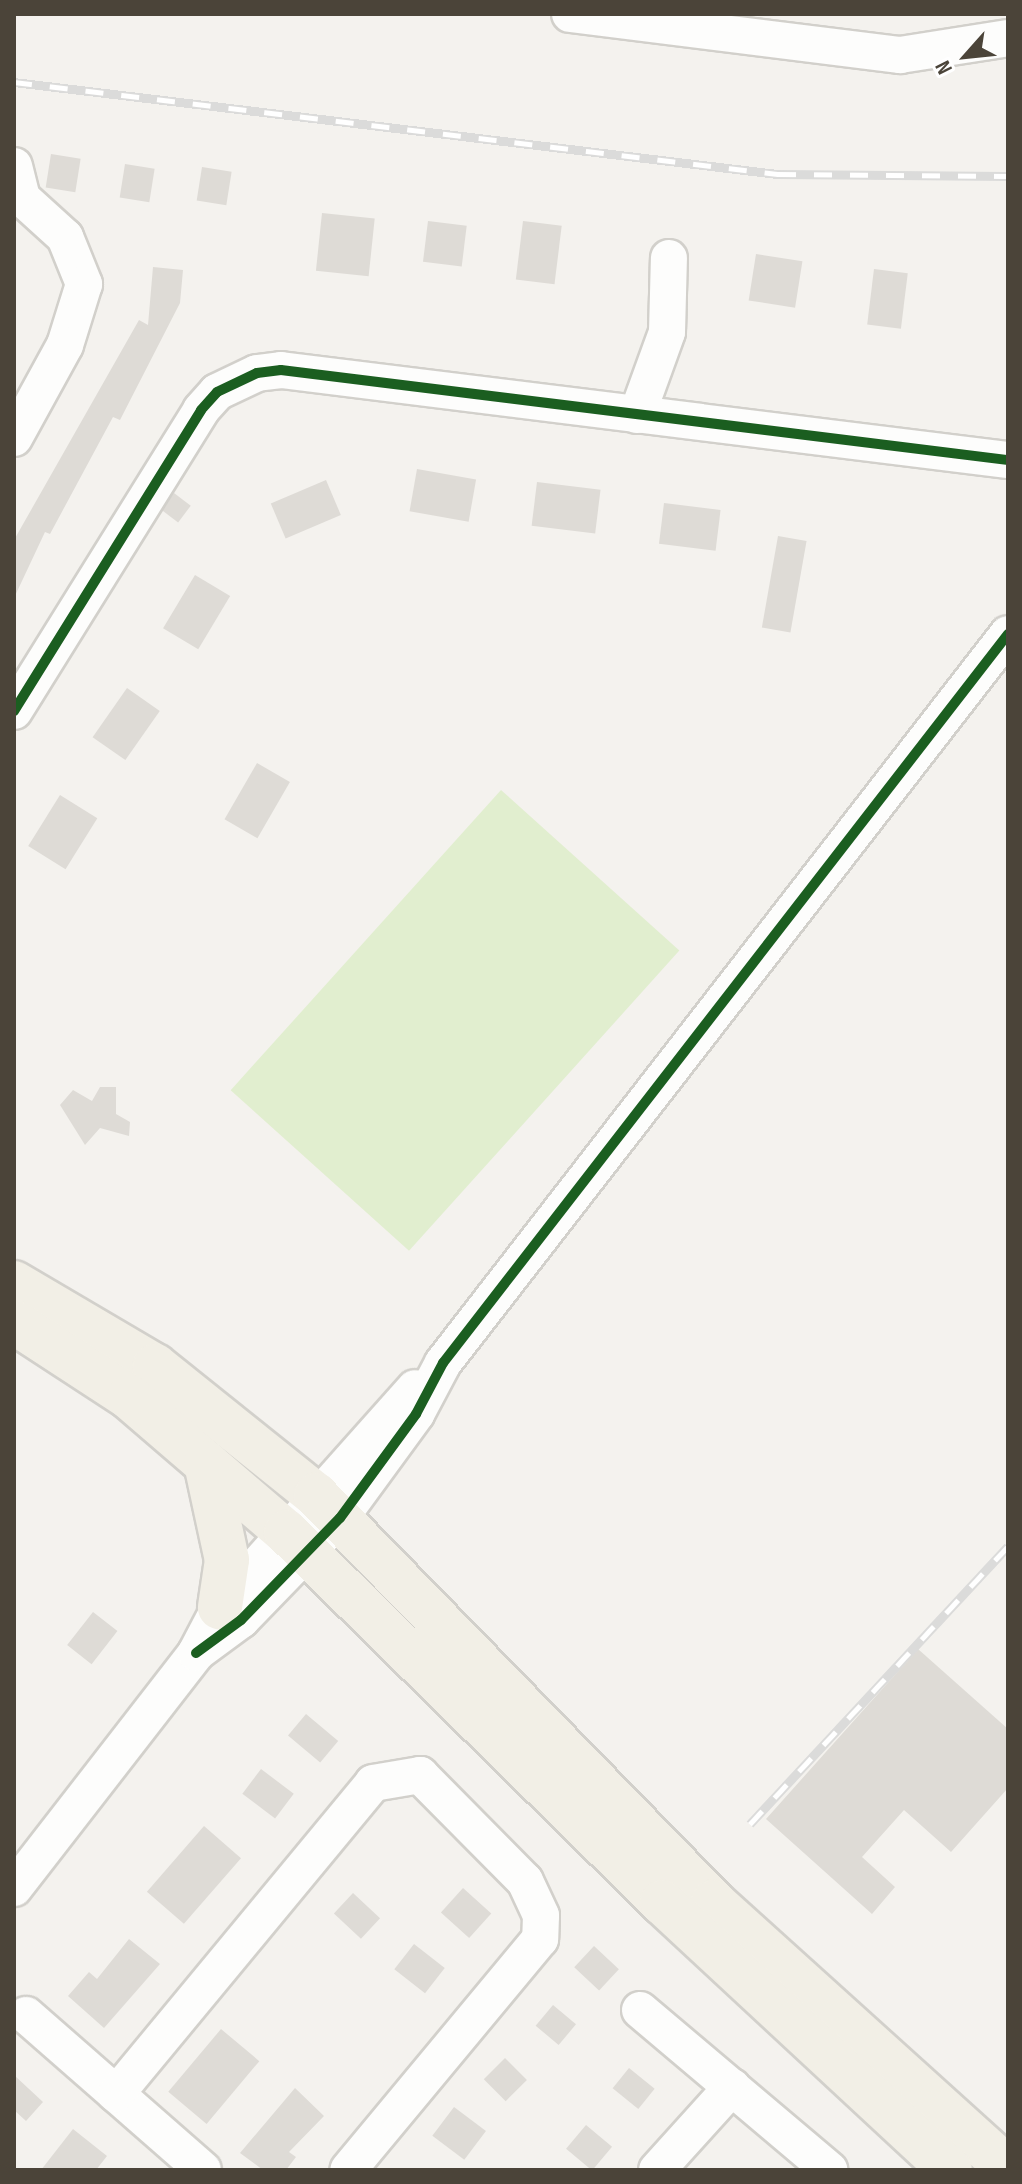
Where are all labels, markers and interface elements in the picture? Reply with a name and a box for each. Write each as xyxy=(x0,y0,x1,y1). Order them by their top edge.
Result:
north arrow xyxy=(926,16,1006,96)
text: N xyxy=(929,56,959,78)

